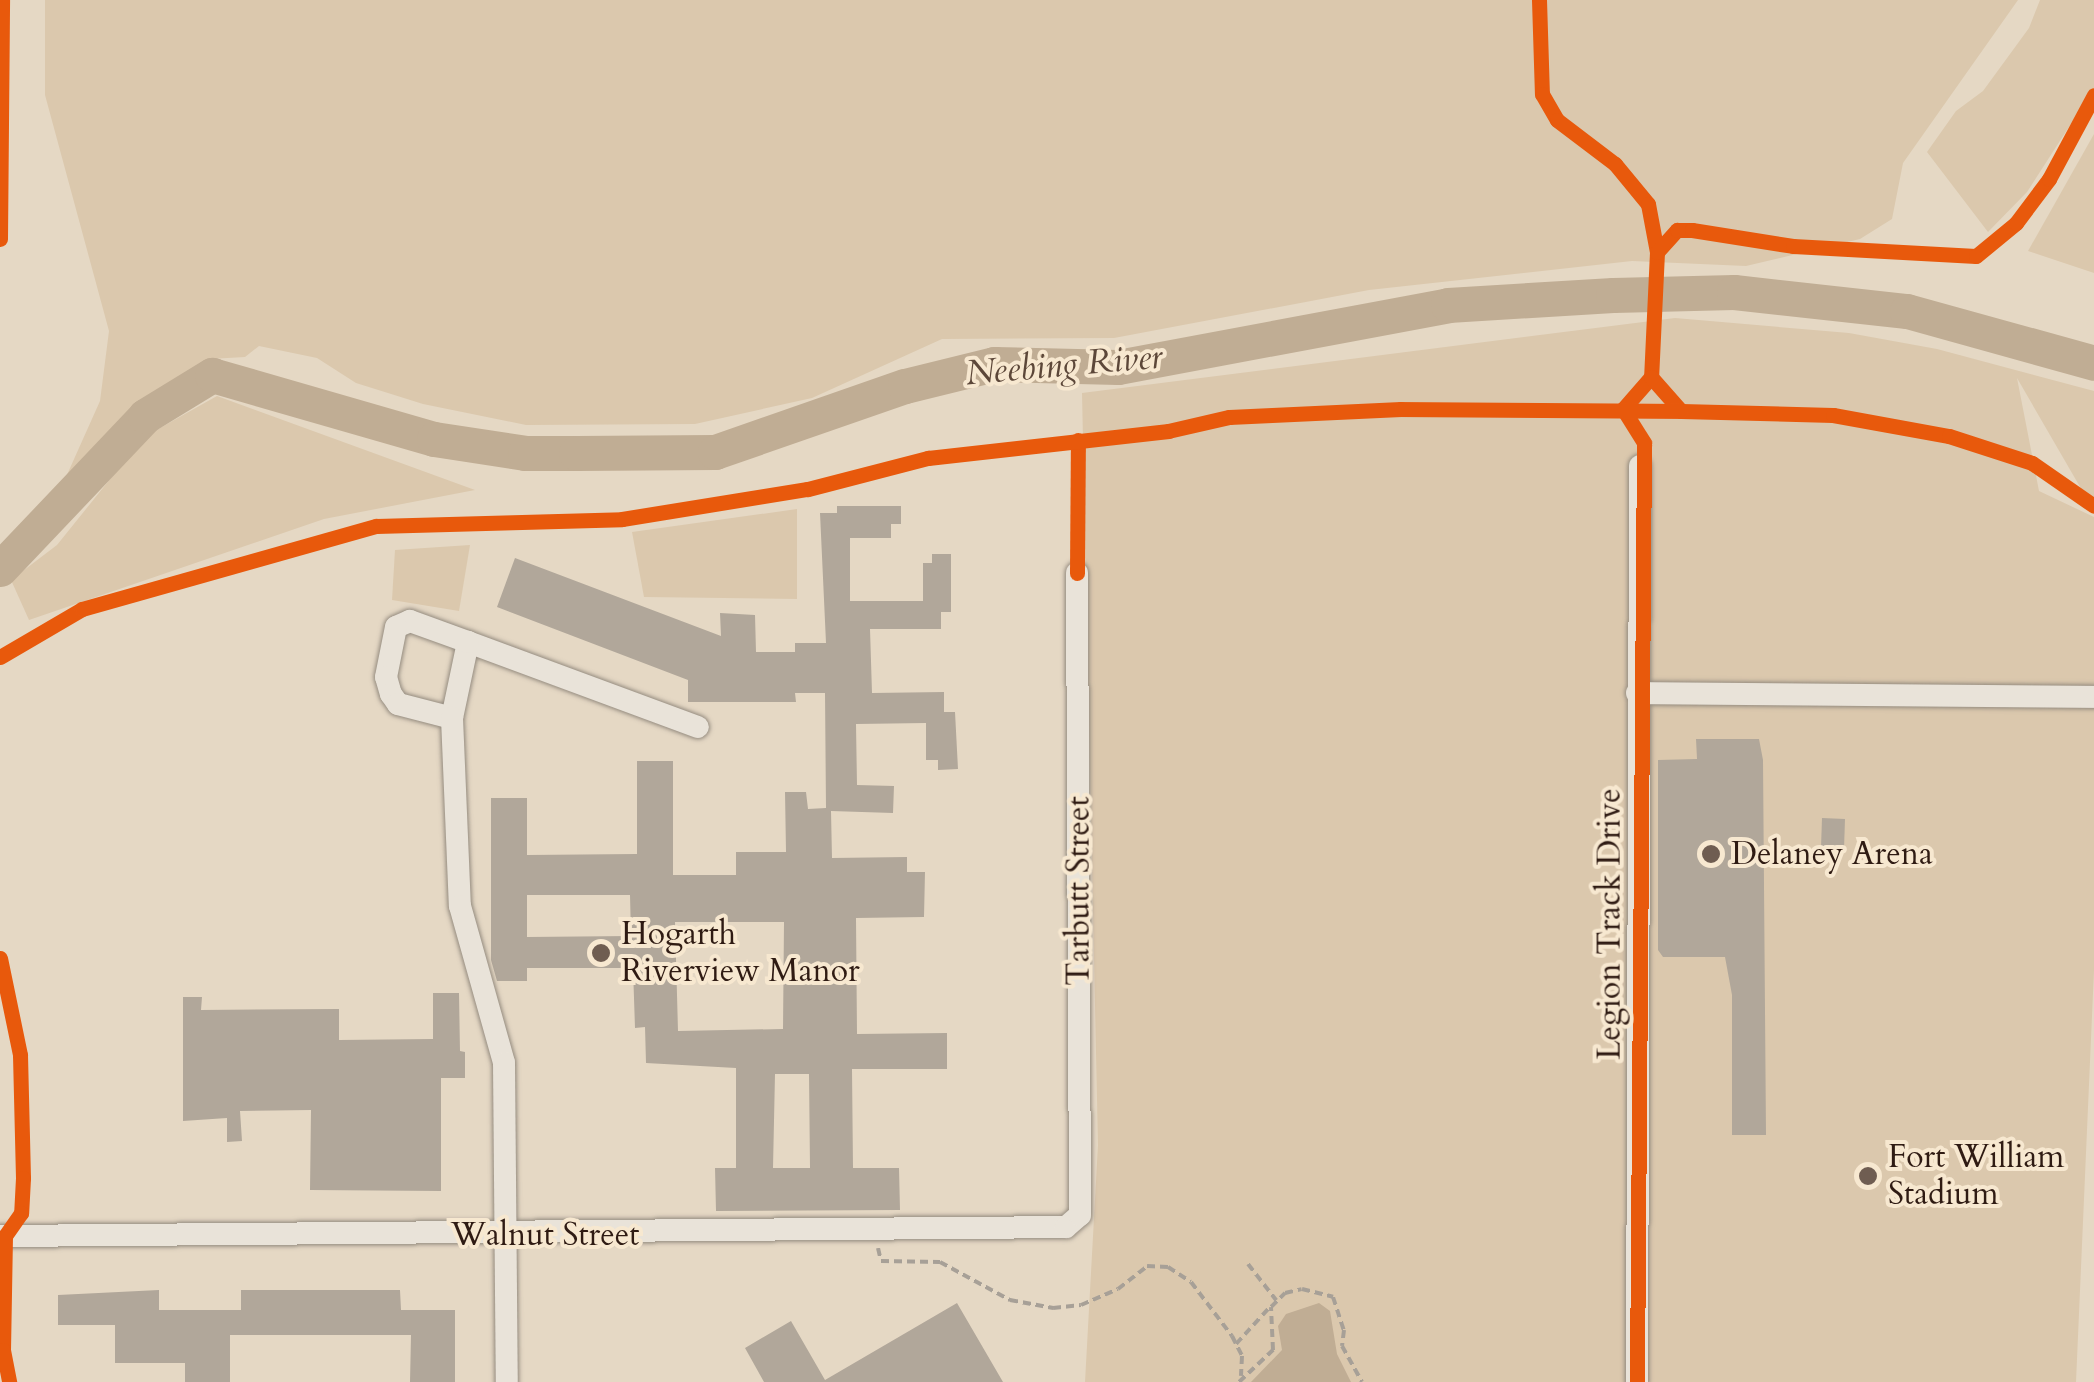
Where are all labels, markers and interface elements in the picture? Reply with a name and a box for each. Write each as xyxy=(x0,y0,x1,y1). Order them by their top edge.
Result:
water label: Neebing River xyxy=(964,335,1164,395)
street label: Legion Track Drive xyxy=(1591,788,1629,1060)
street label: Tarbutt Street xyxy=(1060,796,1098,986)
place label: Delaney Arena xyxy=(1731,835,1933,873)
marker: Delaney Arena xyxy=(1700,843,1722,865)
place label: Hogarth Riverview Manor xyxy=(621,916,860,991)
marker: Hogarth Riverview Manor xyxy=(590,942,612,964)
place label: Fort William Stadium xyxy=(1888,1139,2064,1214)
marker: Fort William Stadium xyxy=(1857,1165,1879,1187)
street label: Walnut Street xyxy=(451,1216,639,1254)

